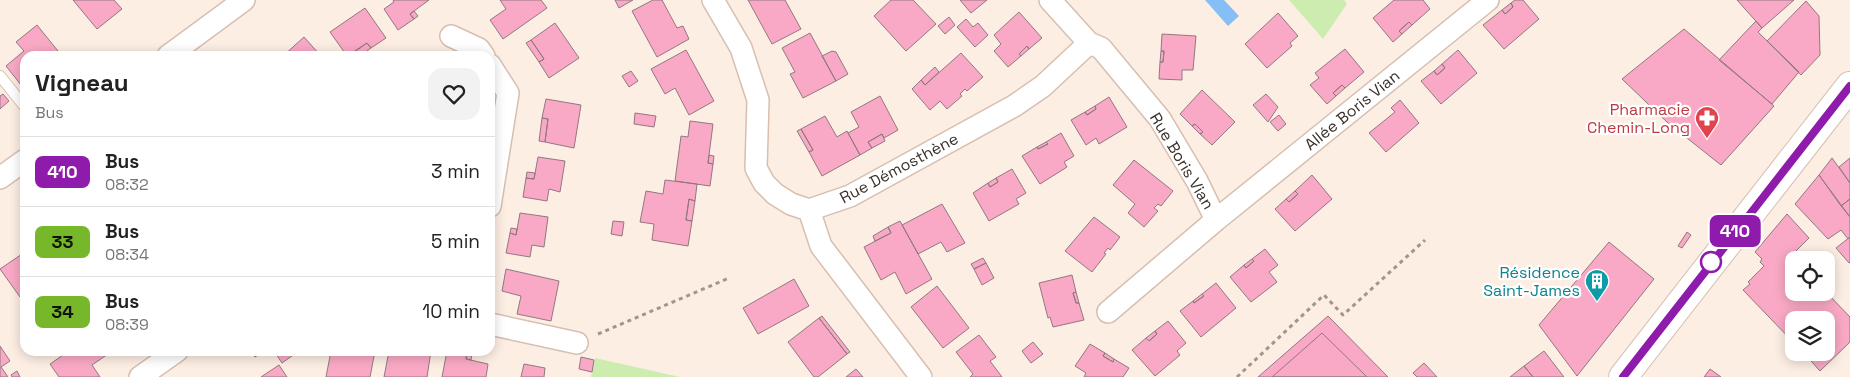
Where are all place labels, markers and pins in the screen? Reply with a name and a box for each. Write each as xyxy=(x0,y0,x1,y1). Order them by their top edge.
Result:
place label: Pharmacie Chemin-Long xyxy=(1587,99,1690,138)
pharmacy icon: Pharmacie Chemin-Long xyxy=(1694,105,1720,139)
unlabelled marker xyxy=(1700,251,1722,273)
place label: Résidence Saint-James xyxy=(1483,262,1580,301)
building icon: Résidence Saint-James xyxy=(1584,268,1610,302)

